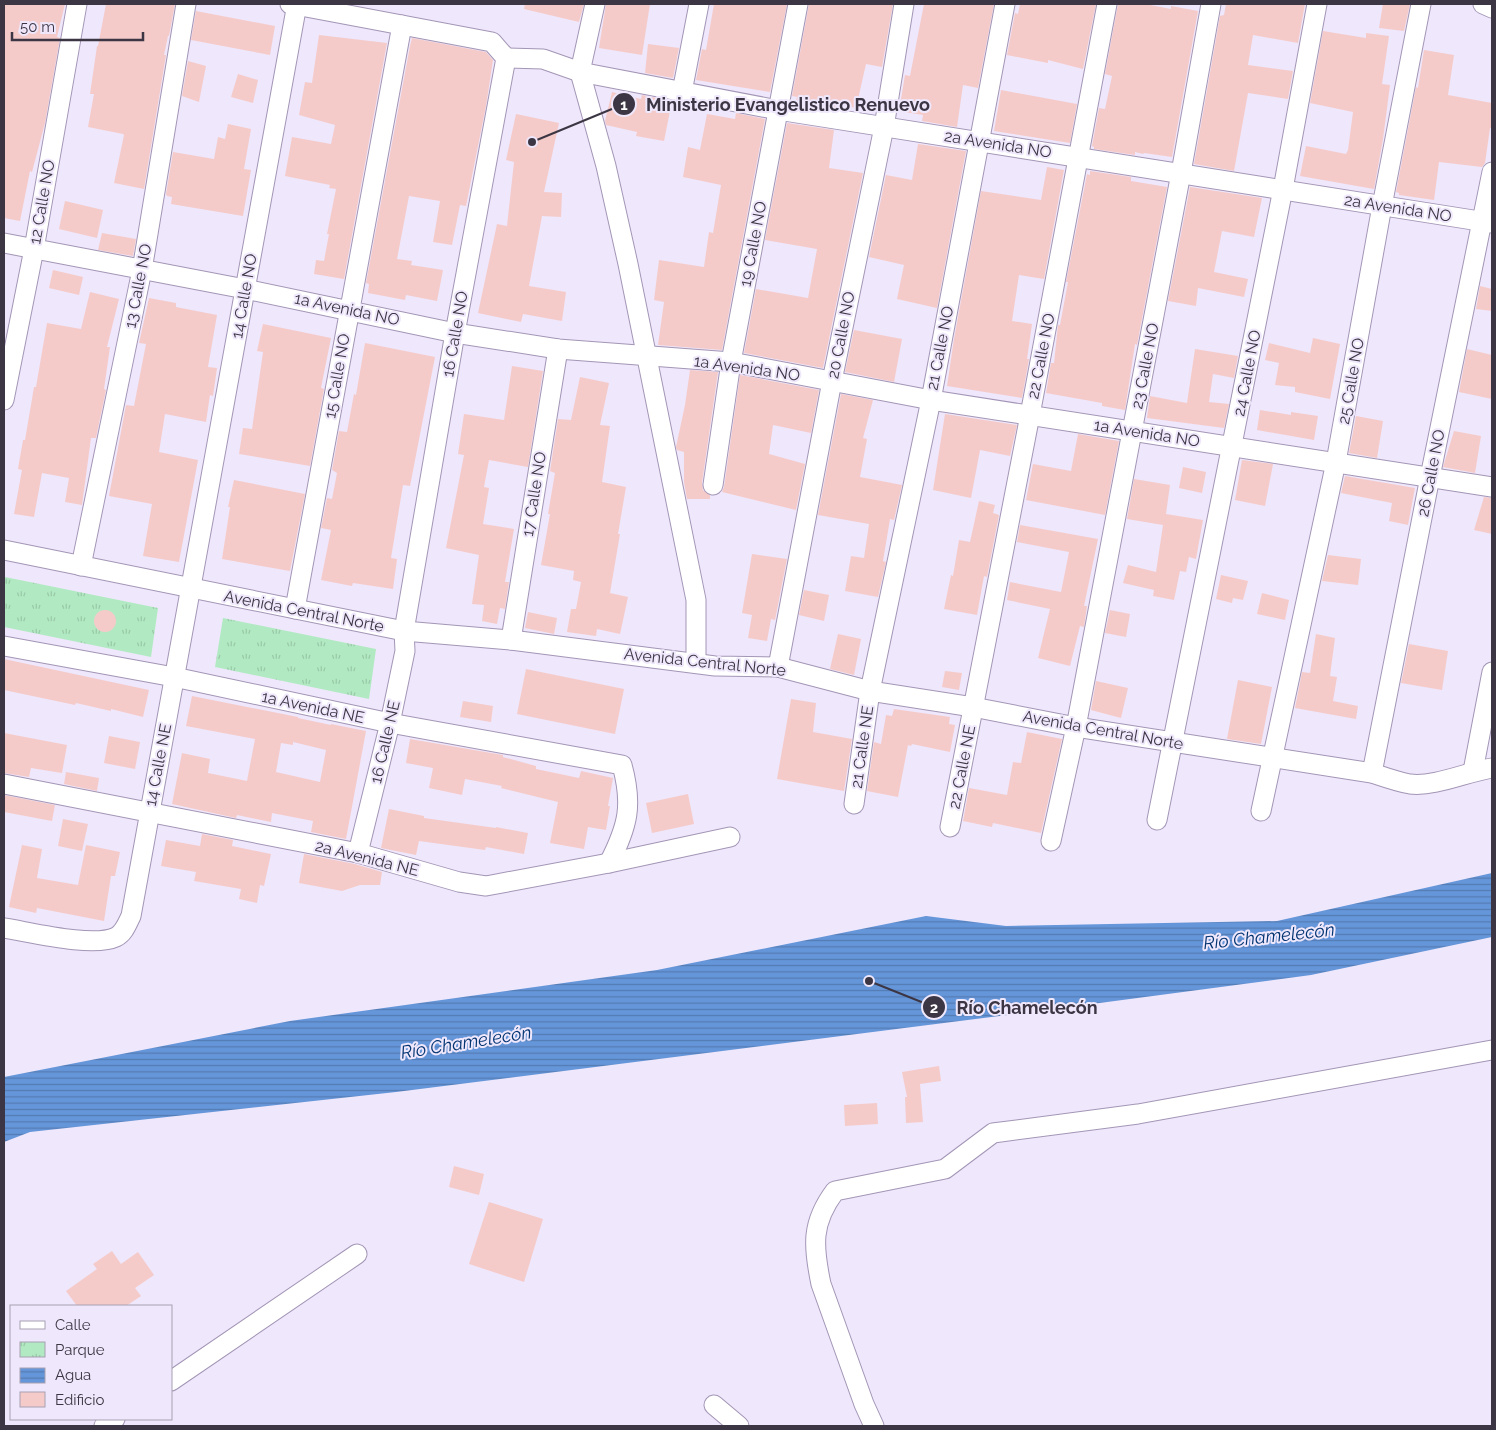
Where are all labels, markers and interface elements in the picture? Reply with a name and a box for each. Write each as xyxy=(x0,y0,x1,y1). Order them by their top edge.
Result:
scale bar xyxy=(12,10,144,42)
text: 50 m xyxy=(20,18,55,36)
callout: Ministerio Evangelistico Renuevo xyxy=(612,88,940,121)
text: Ministerio Evangelistico Renuevo xyxy=(646,94,930,115)
text: 1 xyxy=(620,96,628,114)
street label: 2a Avenida NO xyxy=(943,126,1053,162)
street label: 12 Calle NO xyxy=(25,158,59,246)
street label: 2a Avenida NO xyxy=(1343,190,1453,226)
street label: 19 Calle NO xyxy=(735,200,771,288)
street label: 13 Calle NO xyxy=(120,242,156,330)
street label: 14 Calle NO xyxy=(227,252,261,340)
street label: 1a Avenida NO xyxy=(293,289,401,329)
street label: 16 Calle NO xyxy=(438,290,472,378)
street label: 20 Calle NO xyxy=(823,290,859,380)
street label: 21 Calle NO xyxy=(923,304,957,392)
street label: 22 Calle NO xyxy=(1023,311,1059,401)
street label: 23 Calle NO xyxy=(1127,321,1163,411)
street label: 24 Calle NO xyxy=(1229,328,1265,418)
street label: 15 Calle NO xyxy=(320,332,354,420)
street label: 25 Calle NO xyxy=(1334,336,1368,426)
street label: 1a Avenida NO xyxy=(693,351,801,385)
street label: 1a Avenida NO xyxy=(1093,415,1201,451)
street label: 26 Calle NO xyxy=(1413,428,1449,518)
street label: 17 Calle NO xyxy=(518,450,550,538)
street label: Avenida Central Norte xyxy=(222,586,386,636)
street label: Avenida Central Norte xyxy=(623,644,787,680)
street label: 1a Avenida NE xyxy=(260,687,366,727)
street label: 16 Calle NE xyxy=(366,698,404,785)
street label: 21 Calle NE xyxy=(847,704,877,790)
street label: Avenida Central Norte xyxy=(1021,707,1185,753)
street label: 14 Calle NE xyxy=(141,722,175,808)
street label: 22 Calle NE xyxy=(945,723,979,810)
street label: 2a Avenida NE xyxy=(313,836,421,880)
water label: Río Chamelecón xyxy=(1202,919,1336,953)
callout: Río Chamelecón xyxy=(921,991,1107,1024)
text: Río Chamelecón xyxy=(956,997,1098,1018)
text: 2 xyxy=(930,999,938,1017)
water label: Río Chamelecón xyxy=(399,1021,533,1063)
legend xyxy=(10,1305,172,1420)
text: Calle xyxy=(55,1316,91,1334)
text: Parque xyxy=(55,1341,105,1359)
text: Agua xyxy=(55,1366,91,1384)
text: Edificio xyxy=(55,1391,105,1409)

